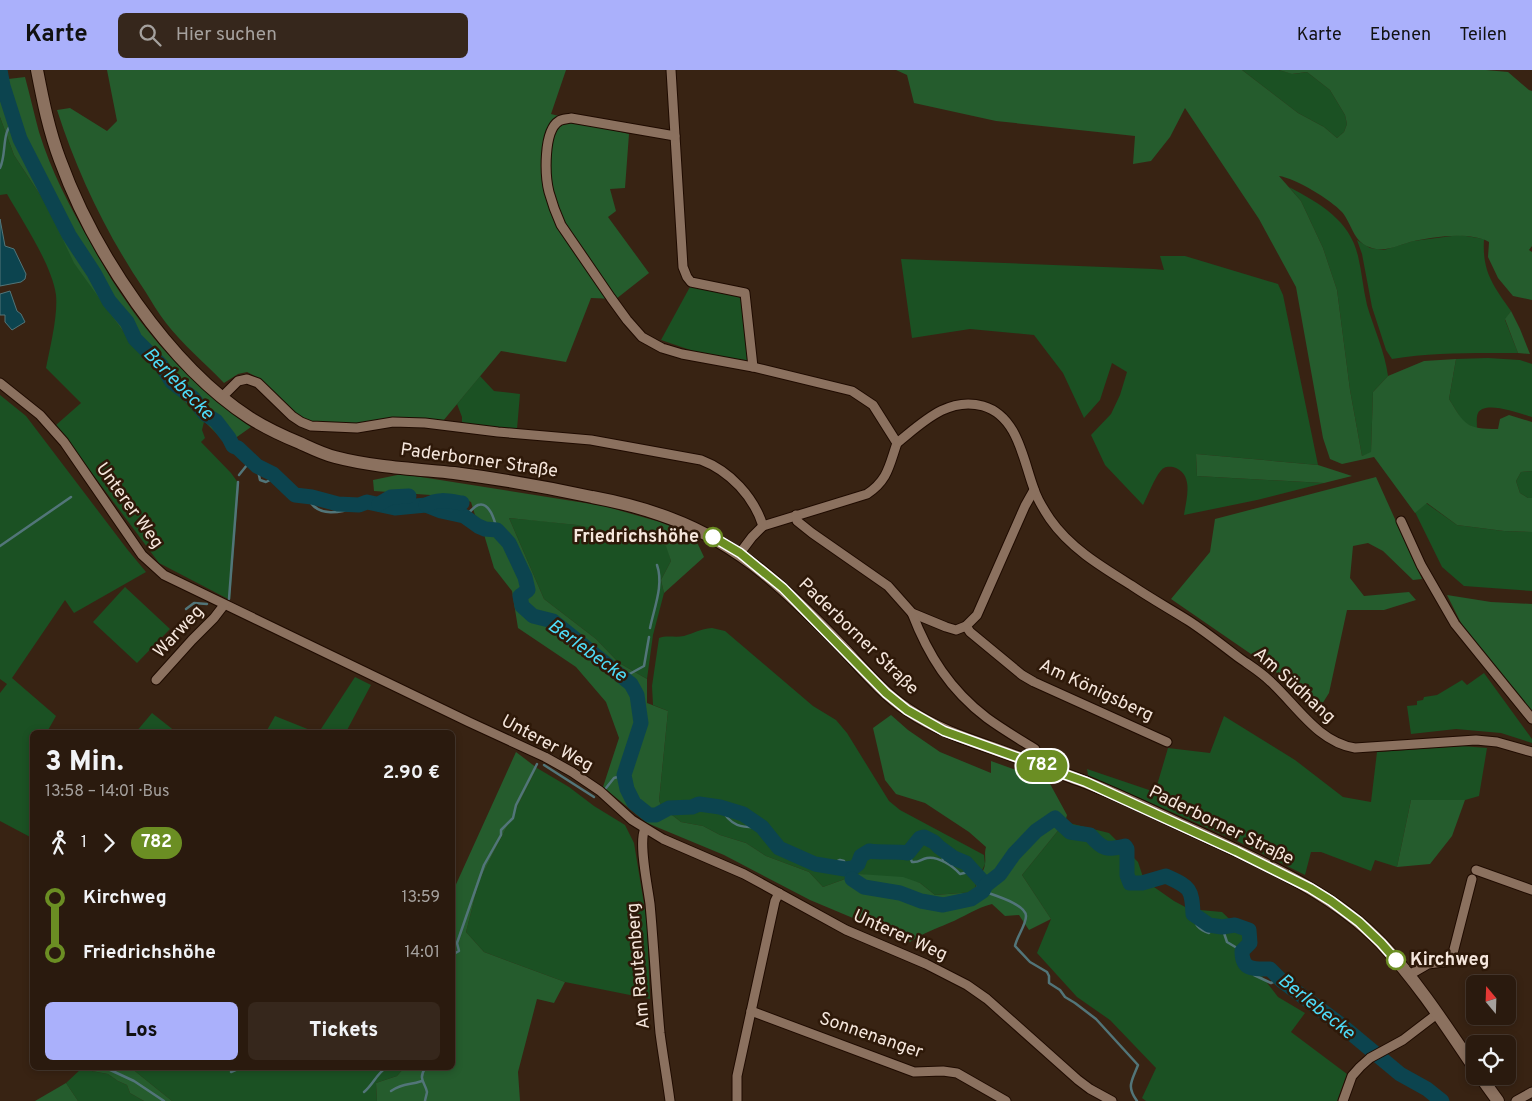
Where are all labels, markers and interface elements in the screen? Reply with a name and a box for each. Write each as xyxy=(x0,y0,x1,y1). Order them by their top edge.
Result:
search box xyxy=(118,13,468,58)
text: Karte xyxy=(25,20,88,50)
icon: search xyxy=(136,21,164,49)
text: Hier suchen xyxy=(176,23,277,47)
text: Karte xyxy=(1297,24,1342,47)
text: Ebenen xyxy=(1370,24,1431,47)
text: Teilen xyxy=(1459,24,1507,47)
water label: Berlebecke xyxy=(137,343,219,426)
street label: Paderborner Straße xyxy=(399,439,559,483)
street label: Unterer Weg xyxy=(90,458,168,554)
place label: Friedrichshöhe xyxy=(573,526,699,549)
marker: Friedrichshöhe xyxy=(703,527,723,547)
street label: Paderborner Straße xyxy=(793,574,923,700)
street label: Warweg xyxy=(149,601,209,663)
water label: Berlebecke xyxy=(543,614,631,688)
street label: Am Südhang xyxy=(1248,643,1340,729)
street label: Am Königsberg xyxy=(1035,654,1157,728)
street label: Unterer Weg xyxy=(497,710,597,778)
text: 3 Min. xyxy=(45,745,124,781)
line badge: 782 xyxy=(1013,750,1071,782)
text: 782 xyxy=(1026,754,1058,777)
text: 2.90 € xyxy=(383,761,440,785)
street label: Paderborner Straße xyxy=(1145,781,1297,871)
text: 13:58 – 14:01 · Bus xyxy=(45,782,170,802)
icon: walk xyxy=(45,829,73,857)
icon: forward xyxy=(95,829,123,857)
text: 782 xyxy=(141,831,172,854)
text: 1 xyxy=(81,833,87,853)
text: Kirchweg xyxy=(83,886,167,910)
text: 13:59 xyxy=(401,888,440,908)
street label: Am Rautenberg xyxy=(622,902,656,1030)
street label: Unterer Weg xyxy=(849,905,951,967)
text: Friedrichshöhe xyxy=(83,941,216,965)
text: 14:01 xyxy=(405,943,440,963)
place label: Kirchweg xyxy=(1410,949,1489,972)
marker: Kirchweg xyxy=(1386,950,1406,970)
water label: Berlebecke xyxy=(1273,969,1359,1045)
north arrow xyxy=(1466,975,1516,1025)
map controls xyxy=(1466,975,1516,1085)
button: Los xyxy=(45,1002,238,1060)
button: Tickets xyxy=(248,1002,440,1060)
street label: Sonnenanger xyxy=(816,1007,926,1065)
button: locate xyxy=(1466,1035,1516,1085)

